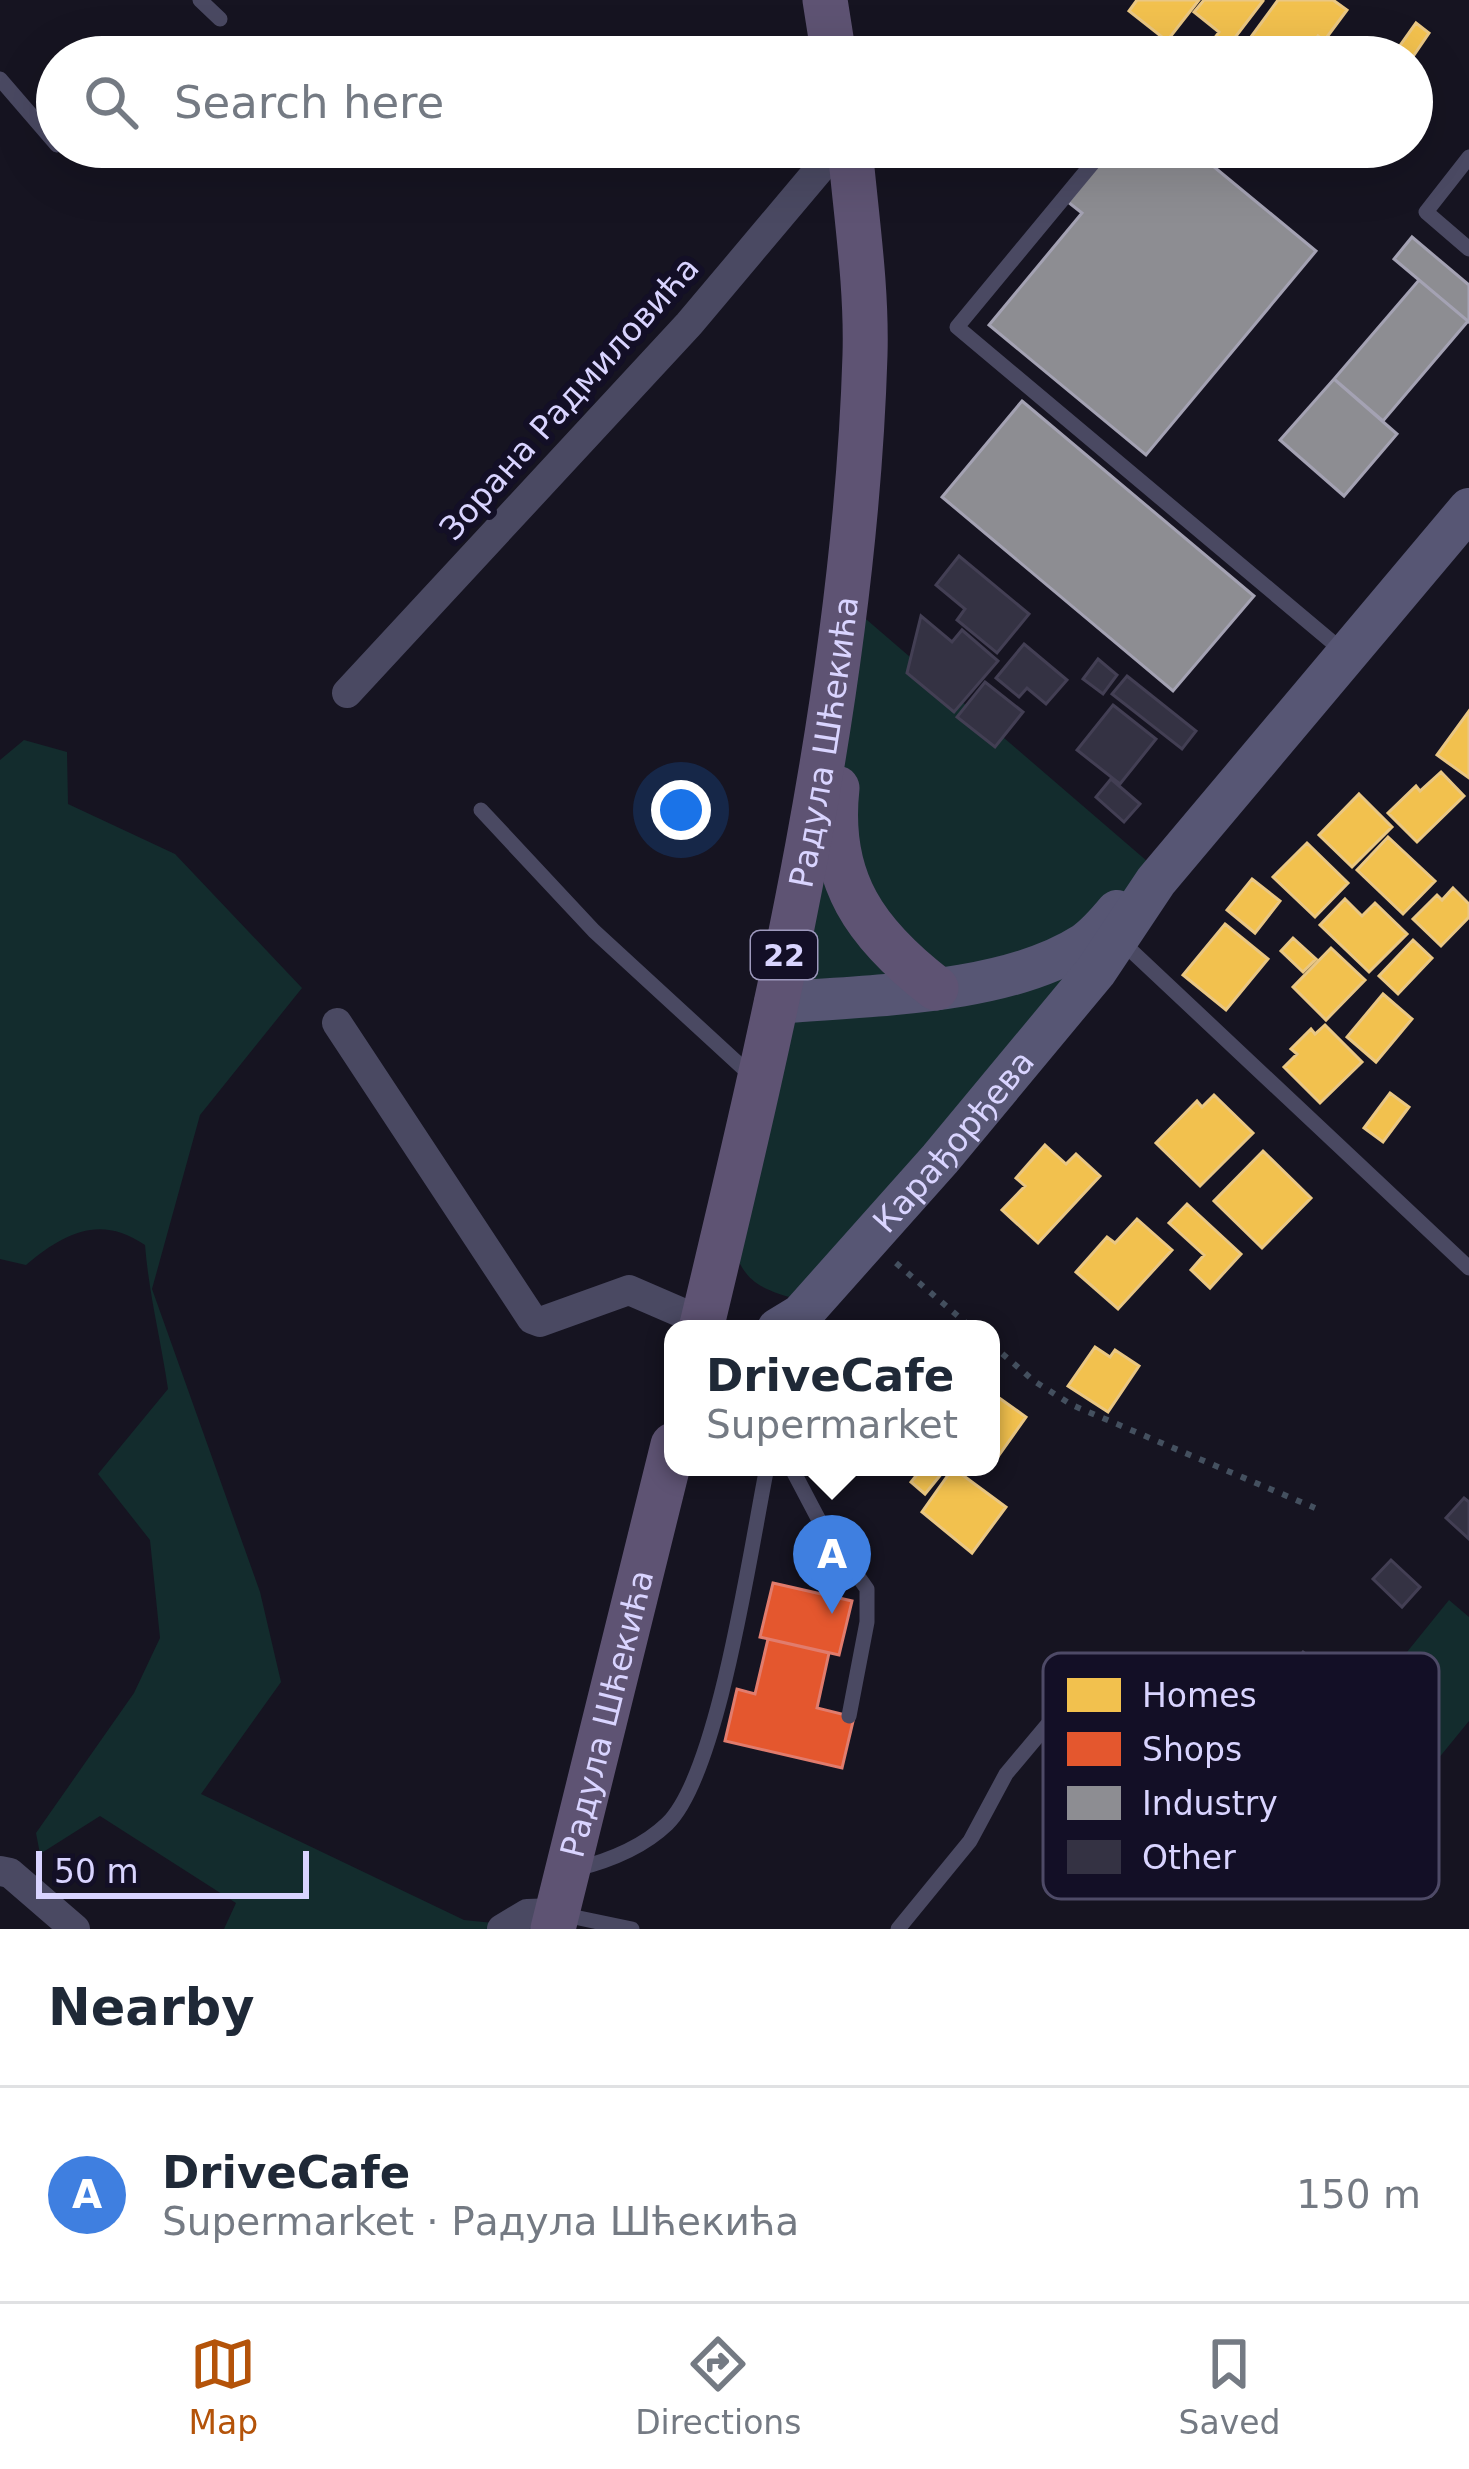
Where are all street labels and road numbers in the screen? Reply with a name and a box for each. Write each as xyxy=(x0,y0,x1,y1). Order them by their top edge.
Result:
street label: Зорана Радмиловића xyxy=(431,248,707,548)
street label: Радула Шћекића xyxy=(781,594,866,891)
road number: 22 xyxy=(751,931,817,979)
street label: Карађорђева xyxy=(865,1042,1042,1240)
street label: Радула Шћекића xyxy=(552,1566,661,1861)

